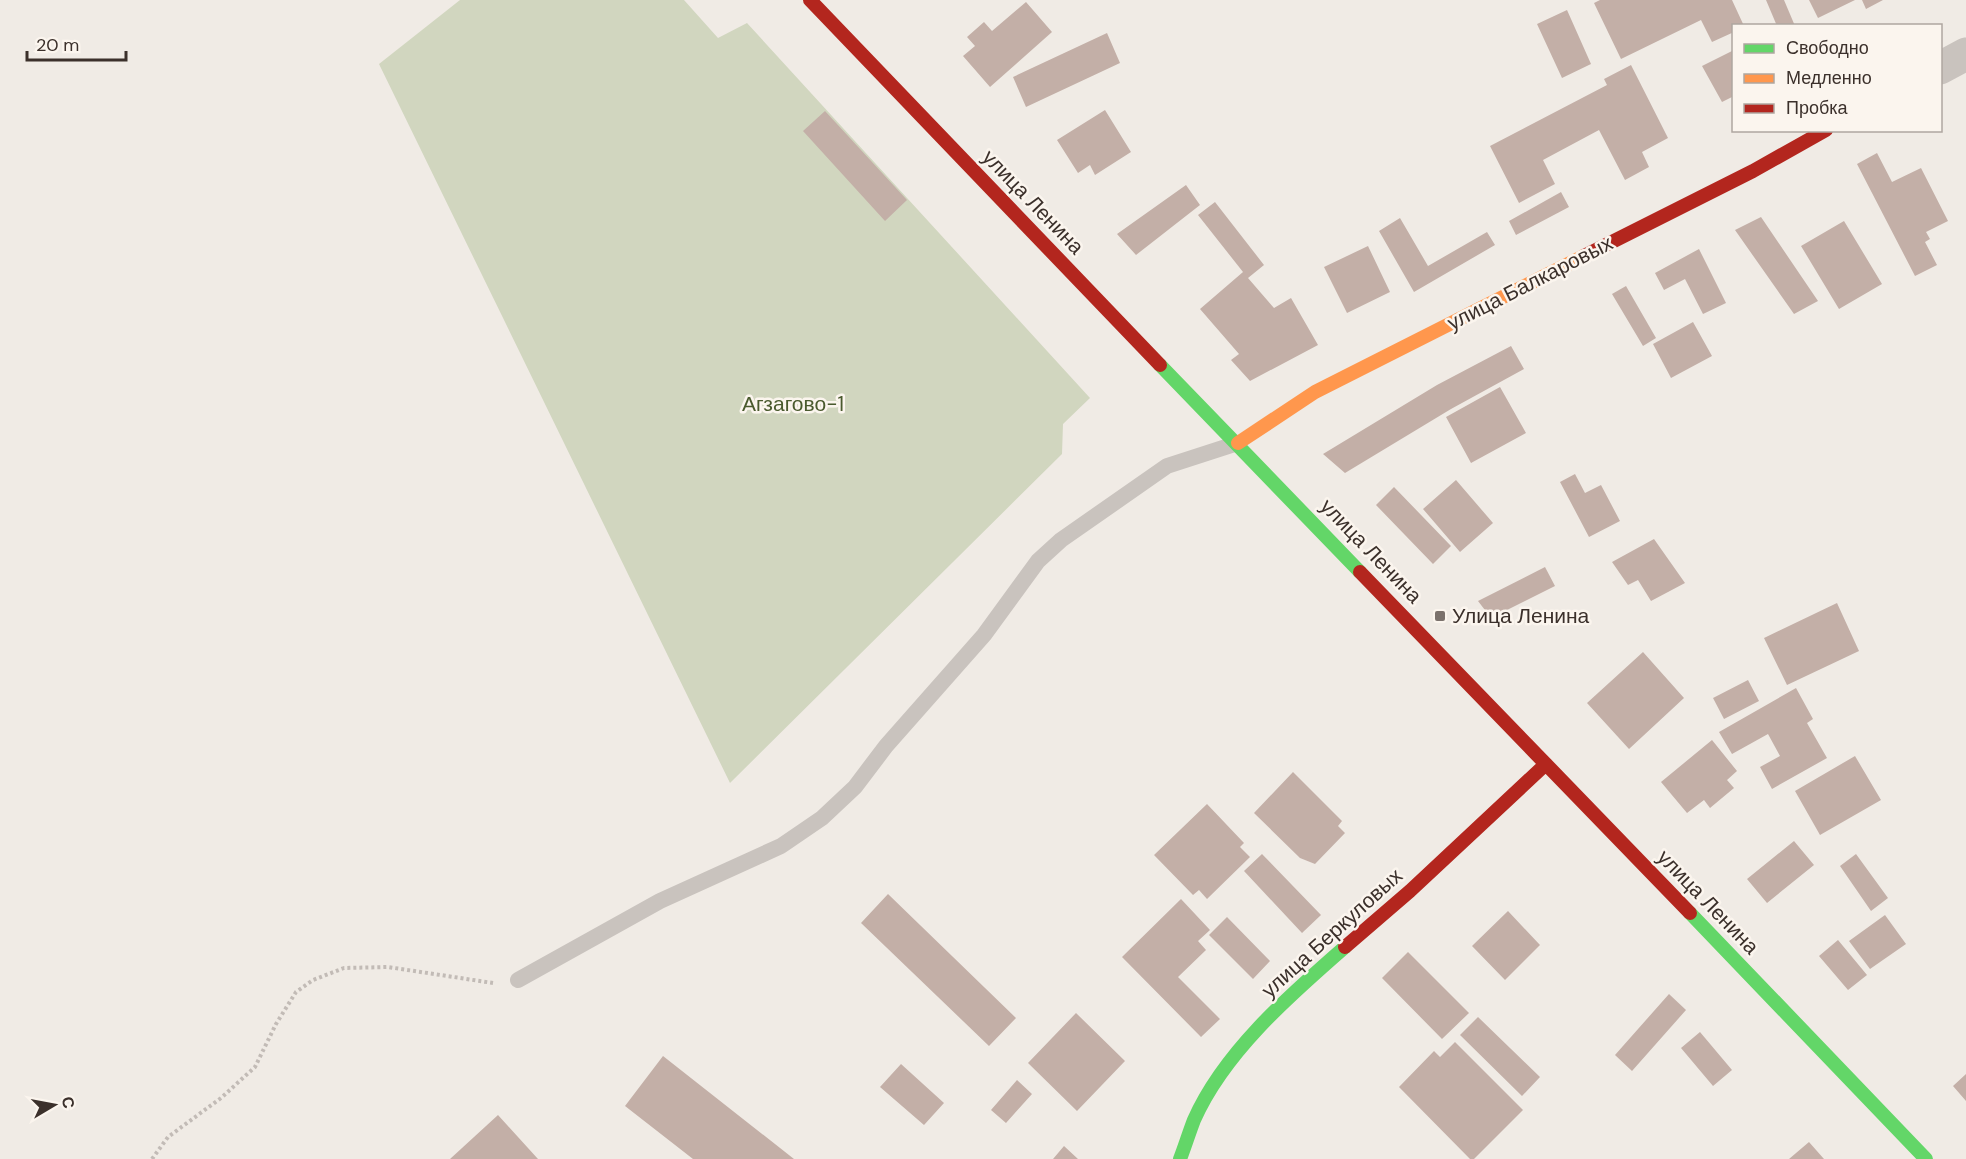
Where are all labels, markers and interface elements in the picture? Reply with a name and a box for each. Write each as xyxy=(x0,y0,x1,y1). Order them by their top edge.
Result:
scale bar xyxy=(27,24,126,62)
legend xyxy=(1732,24,1942,132)
text: 20 m xyxy=(36,33,79,57)
text: Свободно xyxy=(1786,36,1869,60)
text: Медленно xyxy=(1786,66,1872,90)
text: Пробка xyxy=(1786,96,1849,120)
street label: улица Ленина xyxy=(976,144,1090,261)
street label: улица Балкаровых xyxy=(1442,229,1618,337)
park label: Агзагово-1 xyxy=(742,390,844,418)
street label: улица Ленина xyxy=(1314,493,1428,610)
place label: Улица Ленина xyxy=(1452,602,1590,630)
marker: Улица Ленина xyxy=(1433,609,1447,623)
street label: улица Ленина xyxy=(1651,844,1765,961)
street label: улица Беркуловых xyxy=(1255,862,1409,1004)
north arrow xyxy=(24,1075,84,1135)
text: С xyxy=(57,1095,80,1110)

